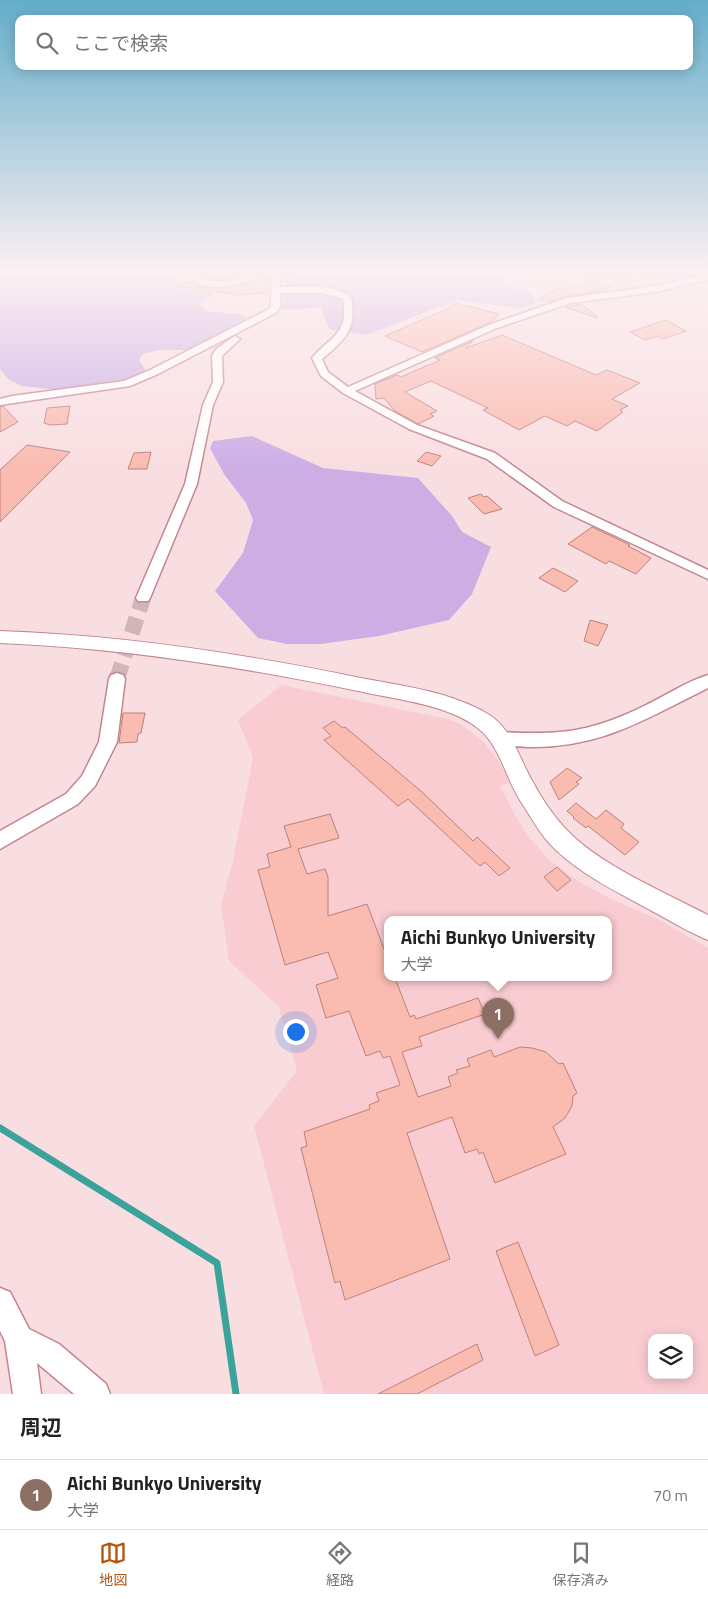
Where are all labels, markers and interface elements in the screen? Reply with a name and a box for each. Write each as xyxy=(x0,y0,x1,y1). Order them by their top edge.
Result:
search box xyxy=(15,15,693,70)
text: ここで検索 xyxy=(73,28,168,57)
icon: search xyxy=(33,29,61,57)
popup xyxy=(384,916,612,981)
text: Aichi Bunkyo University xyxy=(401,922,595,951)
text: 大学 xyxy=(401,952,433,976)
pin: 1 xyxy=(482,998,514,1039)
your location xyxy=(283,1019,309,1045)
map controls xyxy=(648,1334,693,1379)
button: layers xyxy=(648,1334,693,1379)
text: 周辺 xyxy=(20,1411,62,1443)
text: Aichi Bunkyo University xyxy=(67,1468,262,1497)
text: 1 xyxy=(32,1483,40,1507)
text: 70 m xyxy=(653,1483,688,1507)
text: 大学 xyxy=(67,1498,99,1522)
tab: 地図 xyxy=(99,1539,127,1590)
tab: 経路 xyxy=(326,1539,354,1590)
tab: 保存済み xyxy=(553,1539,609,1590)

